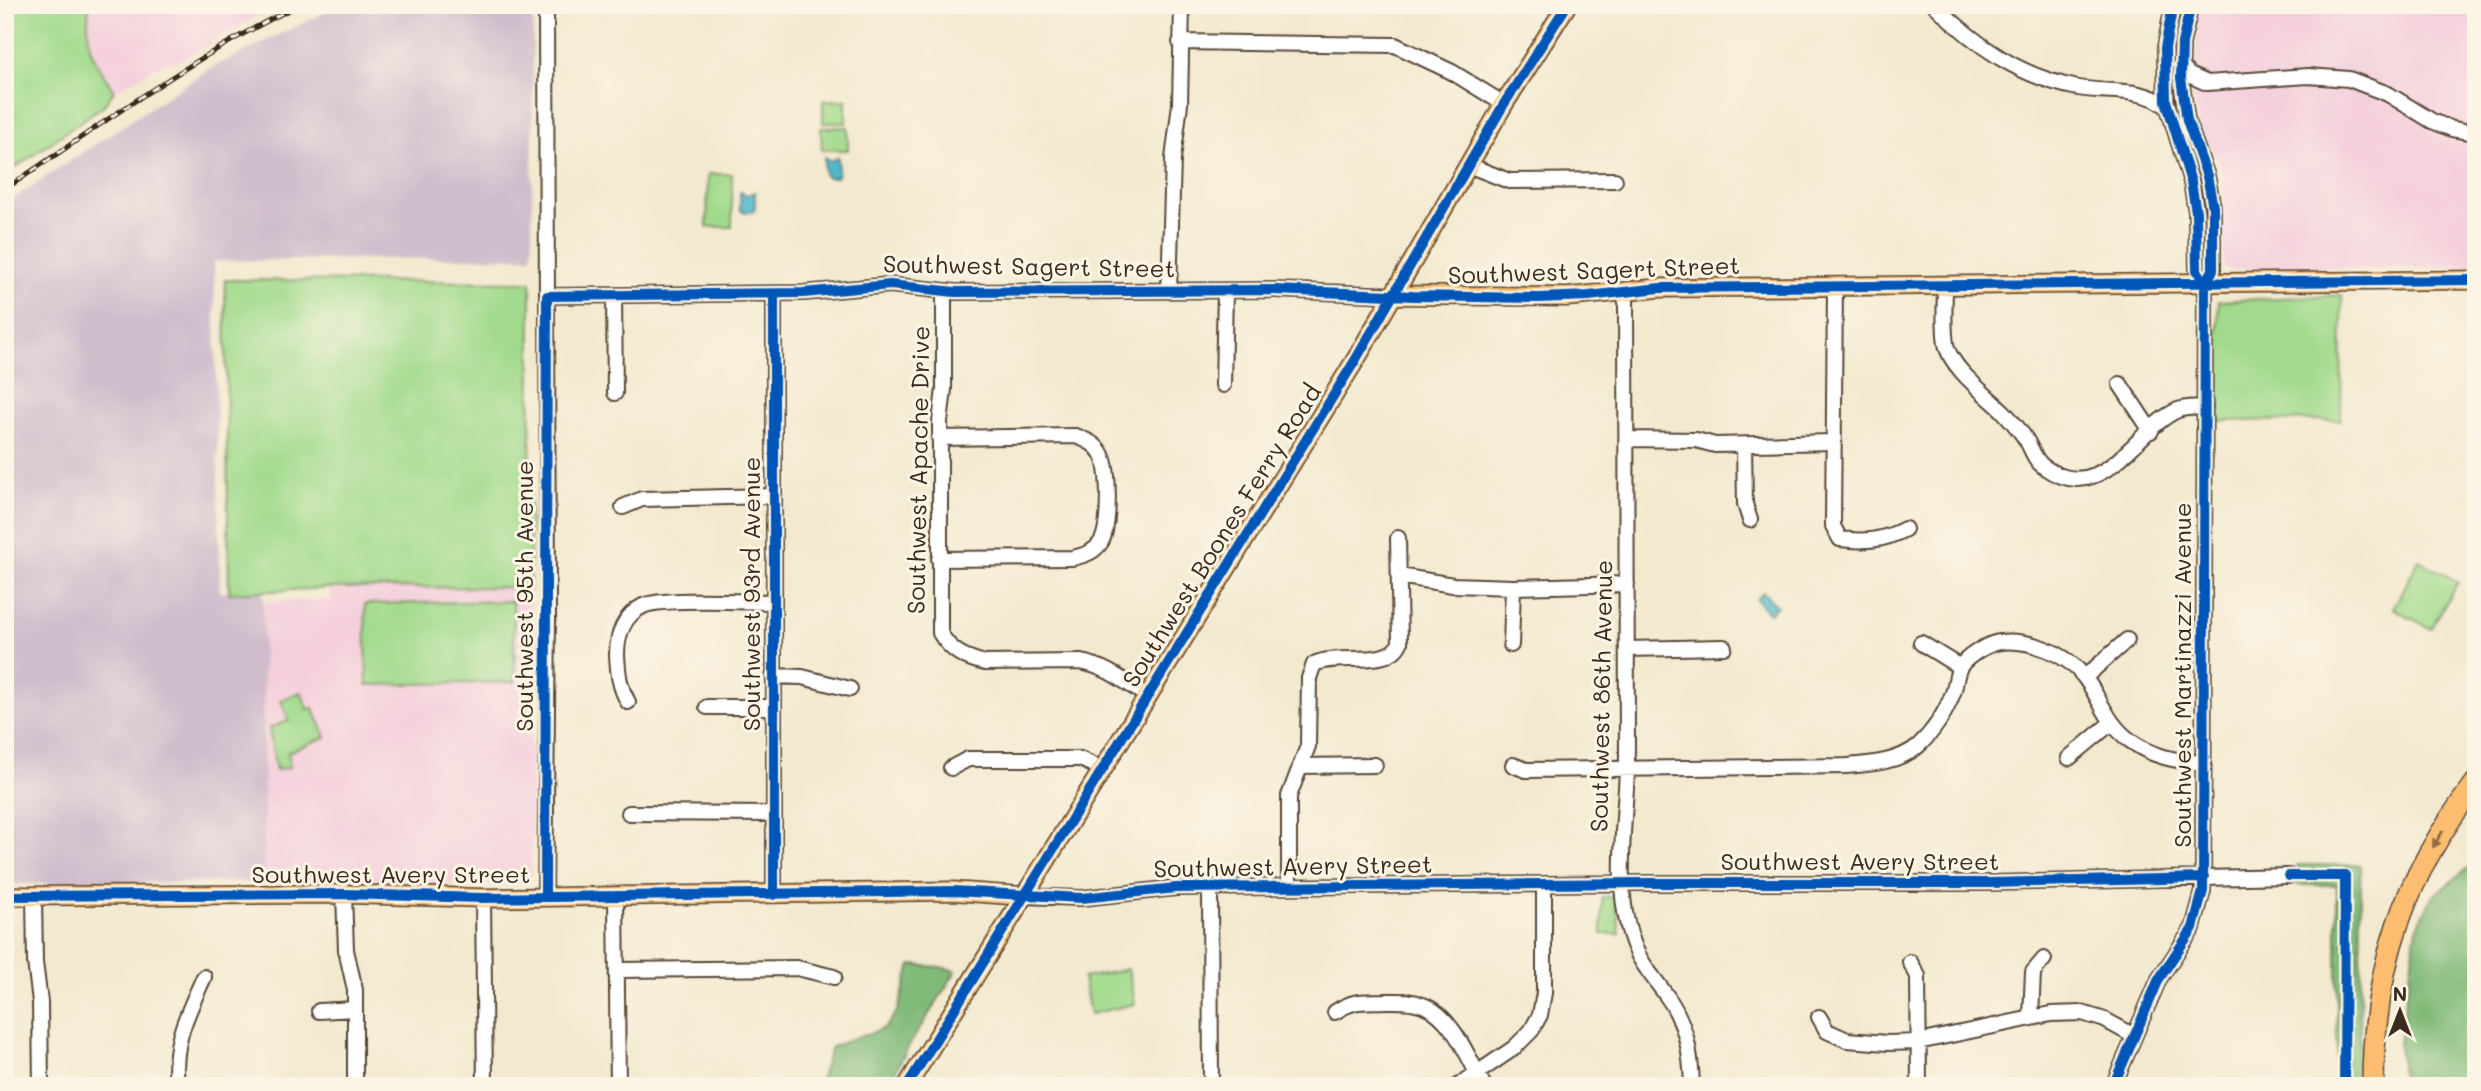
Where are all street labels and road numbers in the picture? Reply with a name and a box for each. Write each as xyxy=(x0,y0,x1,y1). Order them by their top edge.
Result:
street label: Southwest Sagert Street xyxy=(883,247,1175,284)
street label: Southwest Sagert Street xyxy=(1447,249,1741,290)
street label: Southwest Apache Drive xyxy=(899,326,936,614)
street label: Southwest Boones Ferry Road xyxy=(1114,378,1327,692)
street label: Southwest 93rd Avenue xyxy=(735,457,766,731)
street label: Southwest 95th Avenue xyxy=(508,460,539,732)
street label: Southwest Martinazzi Avenue xyxy=(2166,502,2197,848)
street label: Southwest 86th Avenue xyxy=(1583,560,1618,832)
street label: Southwest Avery Street xyxy=(1721,845,1999,876)
street label: Southwest Avery Street xyxy=(1153,848,1433,883)
street label: Southwest Avery Street xyxy=(252,858,530,889)

